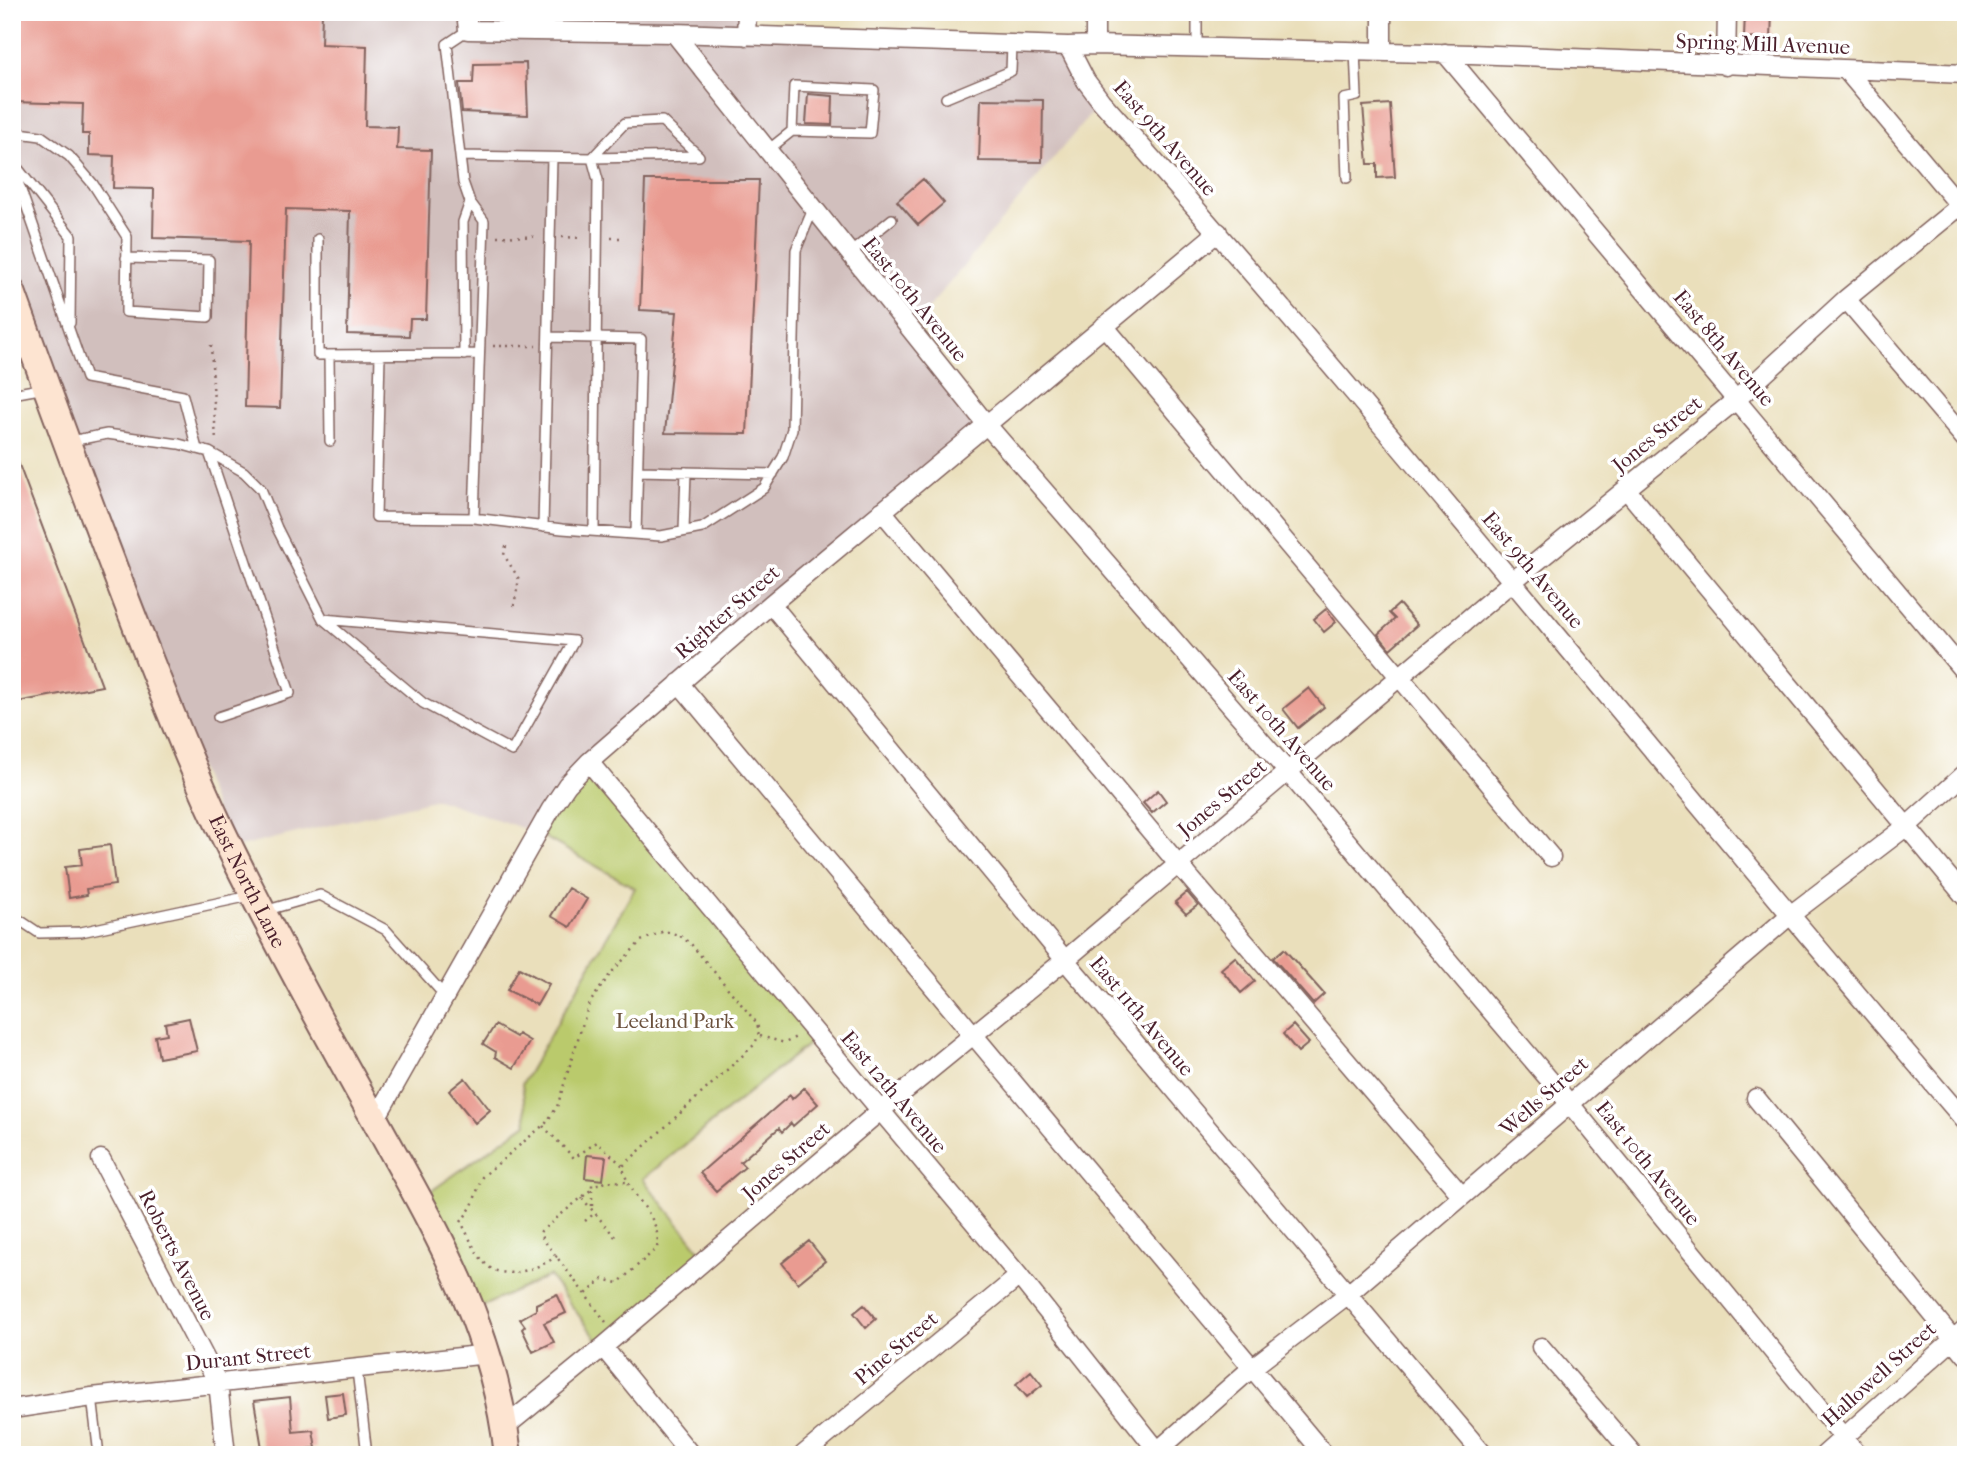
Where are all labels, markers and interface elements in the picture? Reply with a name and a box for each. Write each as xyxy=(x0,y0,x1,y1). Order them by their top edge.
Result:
street label: Spring Mill Avenue xyxy=(1675,29,1851,59)
street label: East 9th Avenue xyxy=(1108,75,1222,201)
street label: East 10th Avenue xyxy=(858,232,972,366)
street label: East 8th Avenue xyxy=(1668,285,1780,411)
street label: Jones Street xyxy=(1606,390,1707,479)
street label: East 9th Avenue xyxy=(1477,507,1589,633)
street label: Righter Street xyxy=(670,560,785,664)
street label: East 10th Avenue xyxy=(1223,664,1341,796)
street label: Jones Street xyxy=(1171,754,1272,843)
street label: East North Lane xyxy=(204,811,291,952)
street label: East 11th Avenue xyxy=(1085,951,1199,1081)
park label: Leeland Park xyxy=(616,1009,735,1033)
street label: East 12th Avenue xyxy=(836,1026,952,1158)
street label: Wells Street xyxy=(1494,1051,1593,1141)
street label: East 10th Avenue xyxy=(1591,1096,1705,1230)
street label: Jones Street xyxy=(736,1116,835,1207)
street label: Roberts Avenue xyxy=(134,1186,220,1324)
street label: Pine Street xyxy=(849,1306,943,1390)
street label: Hallowell Street xyxy=(1817,1316,1941,1431)
street label: Durant Street xyxy=(184,1338,312,1376)

